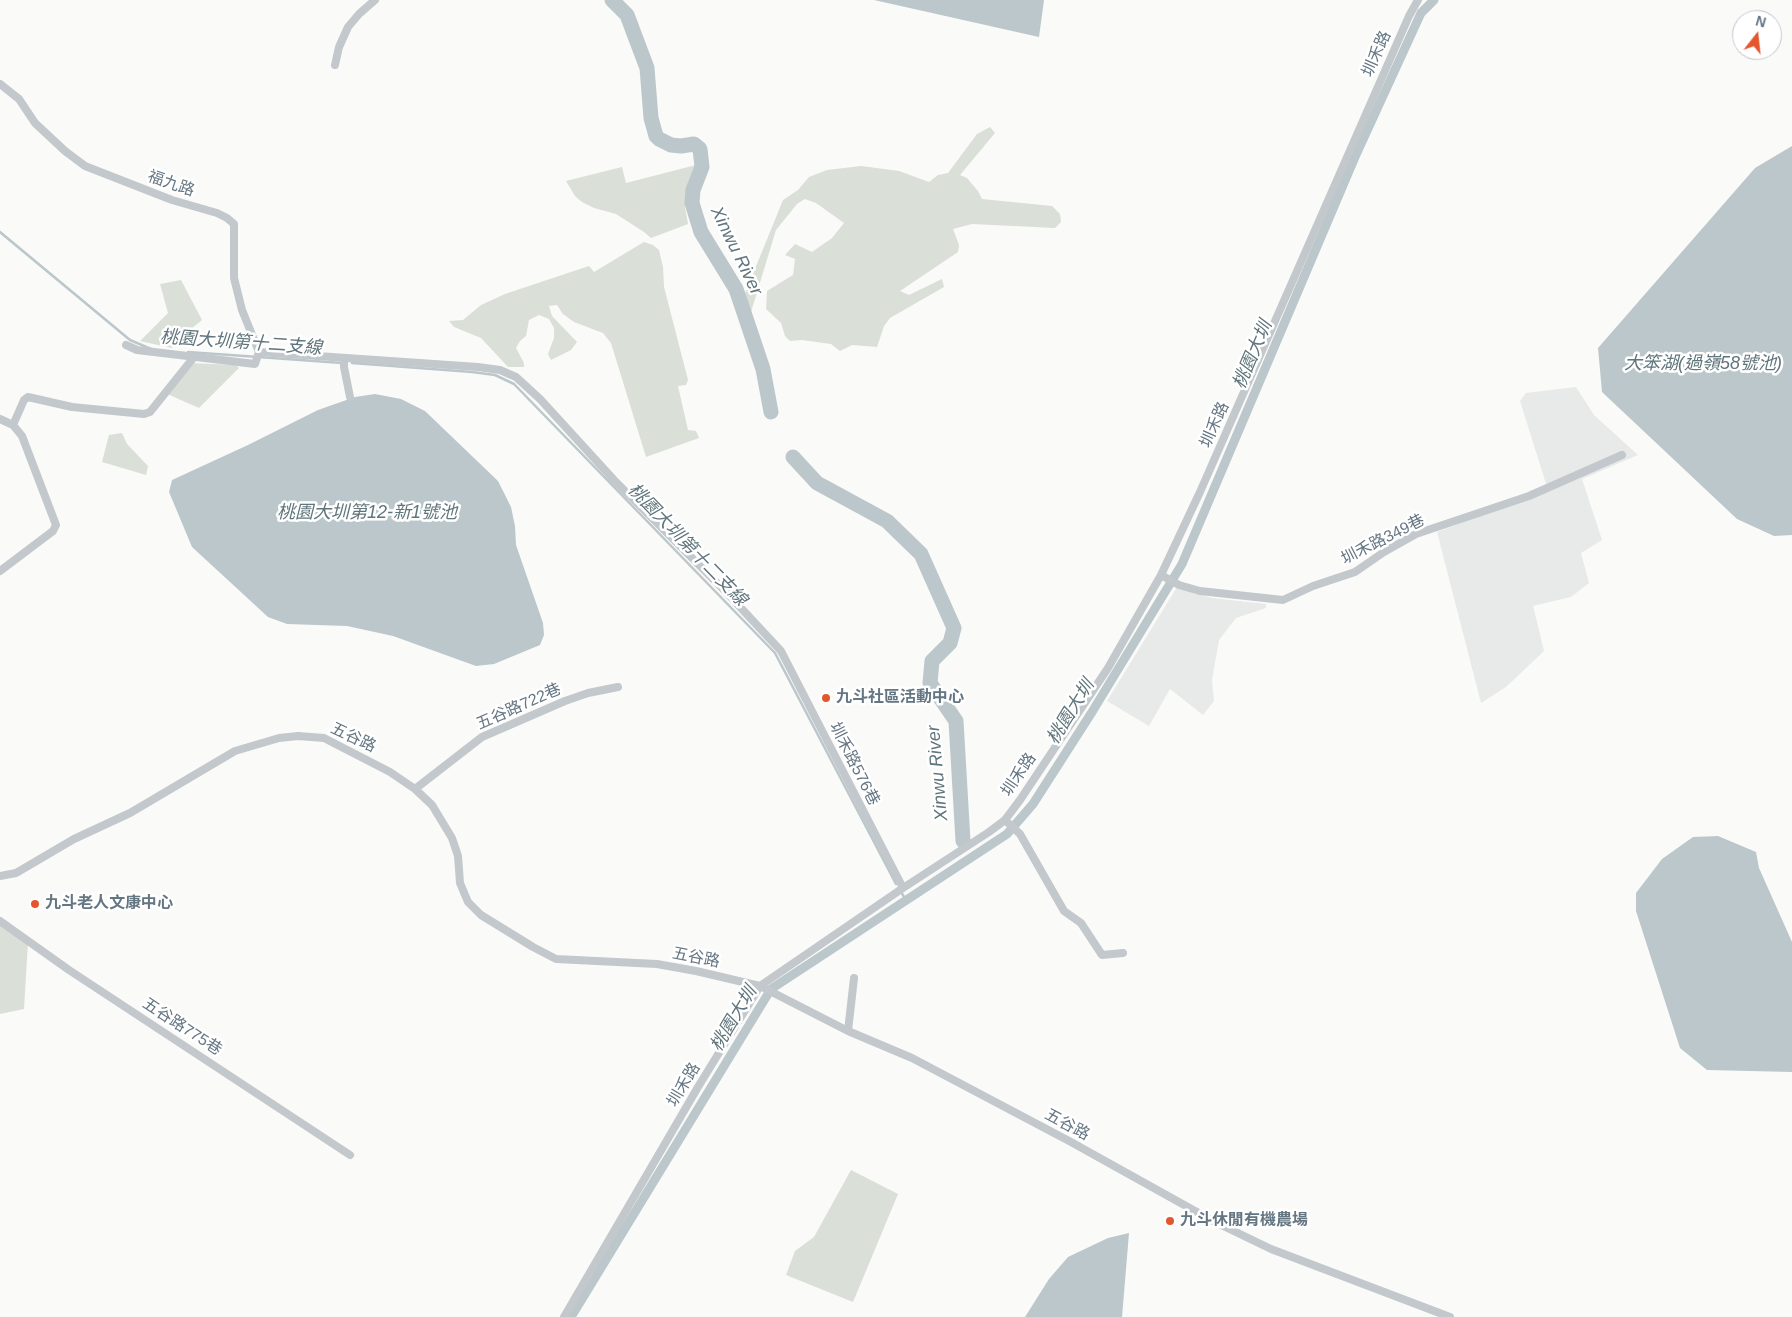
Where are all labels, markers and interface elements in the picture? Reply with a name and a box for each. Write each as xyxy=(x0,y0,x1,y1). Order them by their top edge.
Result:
north arrow xyxy=(1732,10,1782,60)
text: N xyxy=(1754,12,1768,31)
street label: 圳禾路 xyxy=(1358,28,1396,80)
street label: 福九路 xyxy=(145,167,197,201)
water label: Xinwu River xyxy=(705,203,767,299)
water label: 桃園大圳 xyxy=(1229,318,1277,392)
water label: 桃園大圳第十二支線 xyxy=(159,327,323,359)
water label: 大笨湖(過嶺58號池) xyxy=(1624,353,1782,375)
street label: 圳禾路 xyxy=(1196,399,1234,451)
water label: 桃園大圳第十二支線 xyxy=(623,479,751,611)
water label: 桃園大圳第12-新1號池 xyxy=(277,502,457,524)
street label: 圳禾路349巷 xyxy=(1338,511,1428,569)
water label: 桃園大圳 xyxy=(1043,676,1099,748)
street label: 五谷路722巷 xyxy=(474,680,564,734)
place label: 九斗社區活動中心 xyxy=(836,688,964,708)
marker: 九斗社區活動中心 xyxy=(820,692,832,704)
street label: 五谷路 xyxy=(327,719,379,757)
street label: 圳禾路576巷 xyxy=(825,719,883,809)
water label: Xinwu River xyxy=(923,724,953,822)
street label: 圳禾路 xyxy=(998,750,1040,800)
place label: 九斗老人文康中心 xyxy=(45,894,173,914)
marker: 九斗老人文康中心 xyxy=(29,898,41,910)
street label: 五谷路 xyxy=(671,944,721,972)
water label: 桃園大圳 xyxy=(706,983,762,1055)
street label: 五谷路775巷 xyxy=(139,994,225,1060)
street label: 圳禾路 xyxy=(663,1059,705,1111)
street label: 五谷路 xyxy=(1041,1105,1093,1145)
place label: 九斗休閒有機農場 xyxy=(1180,1211,1308,1231)
marker: 九斗休閒有機農場 xyxy=(1164,1215,1176,1227)

